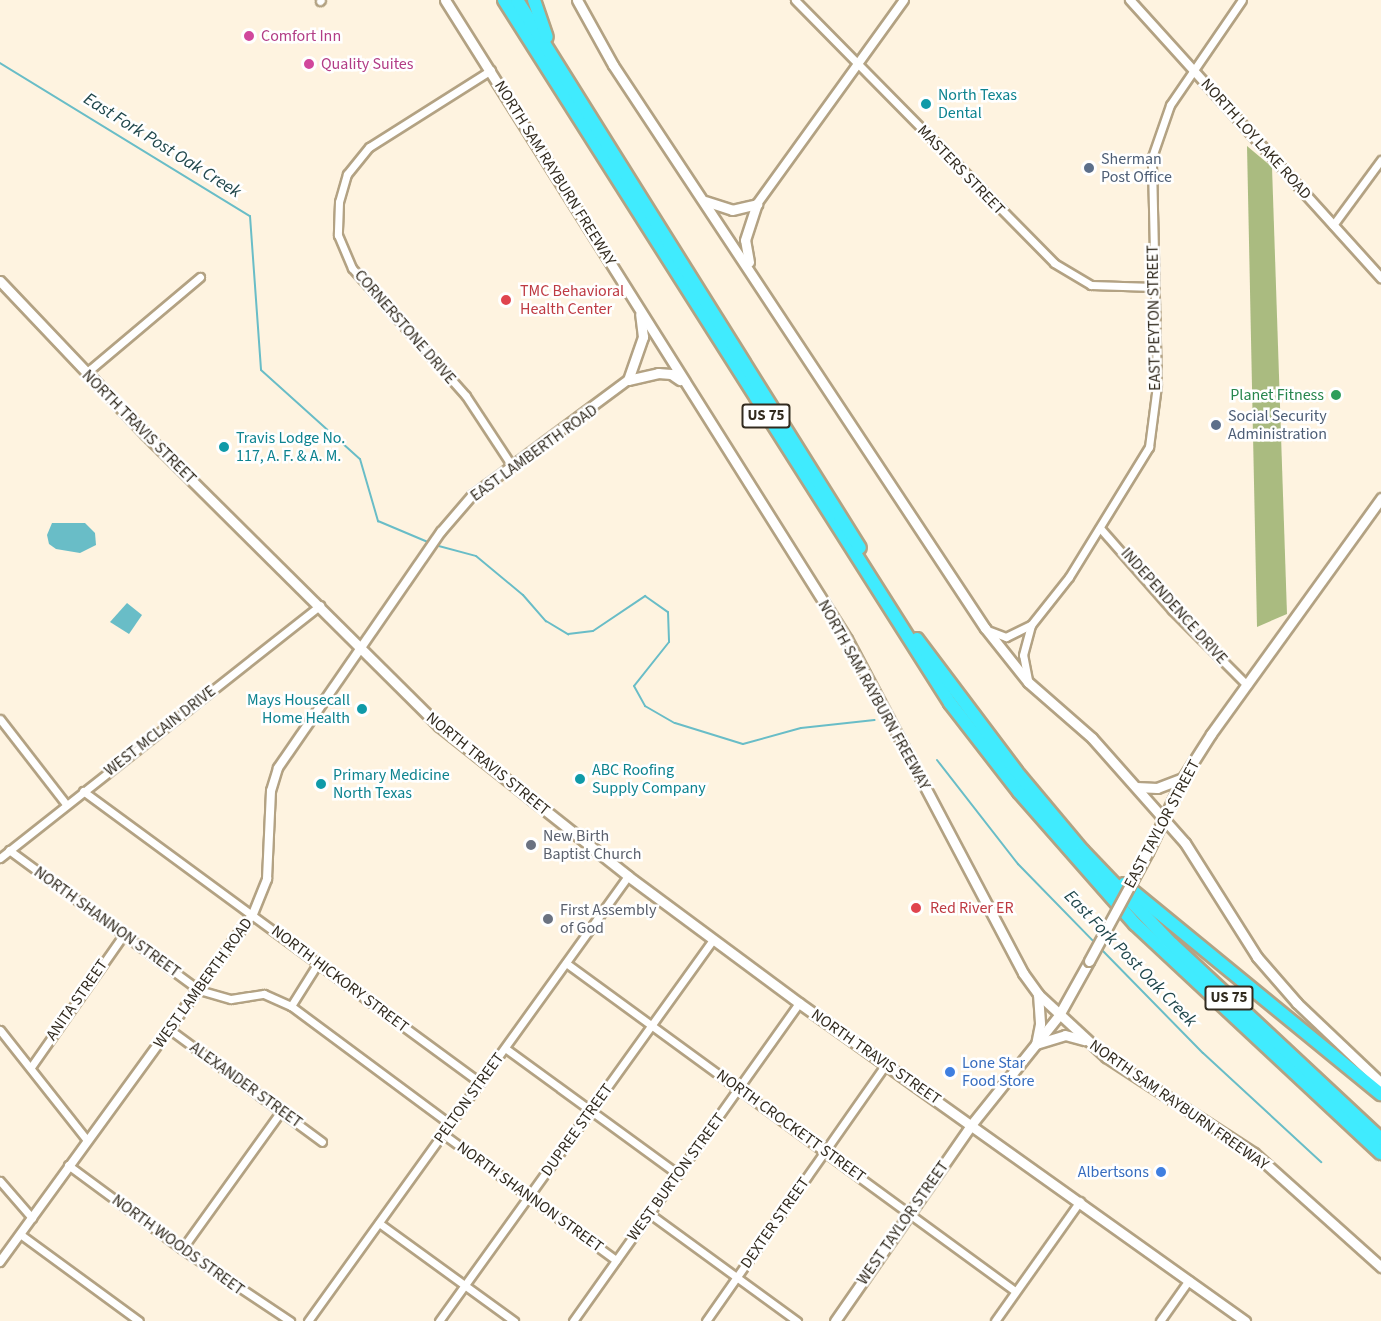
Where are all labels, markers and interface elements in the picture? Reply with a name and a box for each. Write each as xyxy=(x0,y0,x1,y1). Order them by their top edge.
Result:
place label: Comfort Inn xyxy=(261,26,341,46)
marker: Comfort Inn xyxy=(242,29,256,43)
place label: Quality Suites xyxy=(321,54,414,74)
marker: Quality Suites xyxy=(302,57,316,71)
street label: NORTH LOY LAKE ROAD xyxy=(1197,75,1315,203)
street label: NORTH SAM RAYBURN FREEWAY xyxy=(490,77,620,269)
place label: North Texas Dental xyxy=(938,85,1017,123)
water label: East Fork Post Oak Creek xyxy=(79,89,245,203)
marker: North Texas Dental xyxy=(919,97,933,111)
street label: MASTERS STREET xyxy=(913,121,1009,219)
place label: Sherman Post Office xyxy=(1101,149,1172,187)
marker: Sherman Post Office xyxy=(1082,161,1096,175)
street label: EAST PEYTON STREET xyxy=(1143,245,1165,391)
street label: CORNERSTONE DRIVE xyxy=(350,266,460,388)
place label: TMC Behavioral Health Center xyxy=(520,281,624,319)
marker: TMC Behavioral Health Center xyxy=(497,291,515,309)
street label: NORTH TRAVIS STREET xyxy=(78,366,200,488)
place label: Planet Fitness xyxy=(1230,385,1324,405)
marker: Planet Fitness xyxy=(1329,388,1343,402)
street label: EAST LAMBERTH ROAD xyxy=(467,400,601,506)
road number: US 75 xyxy=(740,404,792,428)
place label: Social Security Administration xyxy=(1228,406,1327,444)
marker: Social Security Administration xyxy=(1209,418,1223,432)
place label: Travis Lodge No. 117, A. F. & A. M. xyxy=(236,428,345,466)
marker: Travis Lodge No. 117, A. F. & A. M. xyxy=(217,440,231,454)
street label: INDEPENDENCE DRIVE xyxy=(1117,544,1231,668)
street label: NORTH SAM RAYBURN FREEWAY xyxy=(814,597,934,793)
street label: WEST MCLAIN DRIVE xyxy=(101,682,219,780)
place label: Mays Housecall Home Health xyxy=(247,690,350,728)
marker: Mays Housecall Home Health xyxy=(355,702,369,716)
street label: NORTH TRAVIS STREET xyxy=(422,708,554,820)
street label: EAST TAYLOR STREET xyxy=(1120,756,1204,892)
place label: ABC Roofing Supply Company xyxy=(592,760,706,798)
place label: Primary Medicine North Texas xyxy=(333,765,450,803)
marker: ABC Roofing Supply Company xyxy=(573,772,587,786)
marker: Primary Medicine North Texas xyxy=(314,777,328,791)
place label: New Birth Baptist Church xyxy=(543,826,641,864)
marker: New Birth Baptist Church xyxy=(524,838,538,852)
street label: NORTH SHANNON STREET xyxy=(30,863,184,981)
water label: East Fork Post Oak Creek xyxy=(1059,886,1201,1032)
place label: Red River ER xyxy=(930,898,1014,918)
marker: Red River ER xyxy=(907,899,925,917)
place label: First Assembly of God xyxy=(560,900,656,938)
marker: First Assembly of God xyxy=(541,912,555,926)
street label: WEST LAMBERTH ROAD xyxy=(149,914,257,1052)
street label: NORTH HICKORY STREET xyxy=(268,921,412,1037)
street label: ANITA STREET xyxy=(42,956,112,1044)
road number: US 75 xyxy=(1204,986,1254,1010)
street label: NORTH TRAVIS STREET xyxy=(808,1005,944,1109)
street label: NORTH SAM RAYBURN FREEWAY xyxy=(1086,1036,1272,1174)
street label: ALEXANDER STREET xyxy=(186,1038,306,1132)
street label: PELTON STREET xyxy=(430,1049,508,1147)
place label: Lone Star Food Store xyxy=(962,1053,1034,1091)
street label: NORTH CROCKETT STREET xyxy=(713,1065,869,1187)
marker: Lone Star Food Store xyxy=(943,1065,957,1079)
street label: DUPREE STREET xyxy=(537,1080,617,1180)
street label: WEST BURTON STREET xyxy=(623,1109,729,1245)
street label: NORTH SHANNON STREET xyxy=(453,1138,607,1256)
street label: WEST TAYLOR STREET xyxy=(853,1157,953,1289)
place label: Albertsons xyxy=(1078,1162,1149,1182)
marker: Albertsons xyxy=(1154,1165,1168,1179)
street label: DEXTER STREET xyxy=(737,1174,813,1272)
street label: NORTH WOODS STREET xyxy=(108,1191,248,1299)

